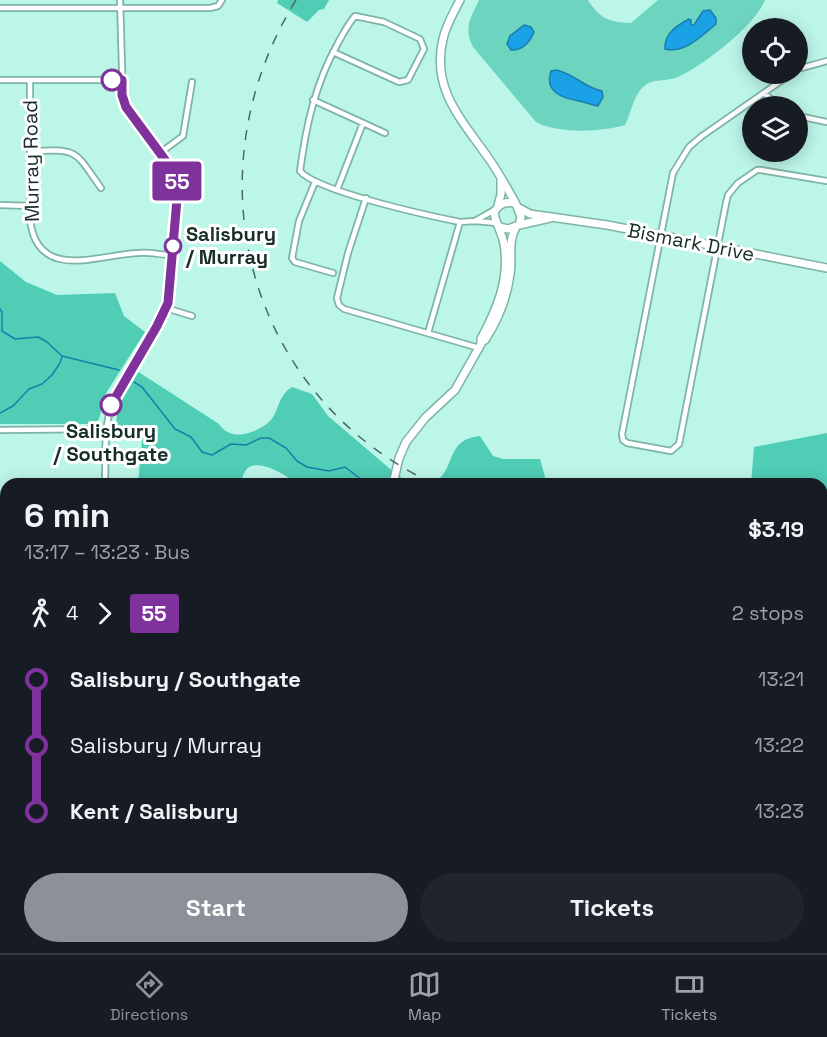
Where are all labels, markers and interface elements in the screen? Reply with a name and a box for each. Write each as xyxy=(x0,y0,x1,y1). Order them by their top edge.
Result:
map controls xyxy=(742,18,808,162)
button: locate xyxy=(742,18,808,84)
unlabelled marker xyxy=(101,69,123,91)
button: layers xyxy=(742,96,808,162)
street label: Murray Road xyxy=(17,100,45,222)
line badge: 55 xyxy=(150,162,204,201)
text: 55 xyxy=(164,168,190,195)
street label: Bismark Drive xyxy=(625,217,757,267)
place label: Salisbury / Murray xyxy=(185,221,276,270)
marker: Salisbury / Murray xyxy=(164,237,182,255)
marker: Salisbury / Southgate xyxy=(100,394,122,416)
place label: Salisbury / Southgate xyxy=(53,418,168,467)
text: 6 min xyxy=(24,495,110,537)
text: $3.19 xyxy=(748,515,804,543)
text: 13:17 – 13:23 · Bus xyxy=(24,539,190,565)
icon: walk xyxy=(24,597,57,630)
icon: forward xyxy=(88,597,121,630)
text: 4 xyxy=(66,600,79,626)
text: 55 xyxy=(142,600,167,627)
text: 2 stops xyxy=(732,600,804,626)
text: Salisbury / Southgate xyxy=(70,665,301,693)
text: 13:21 xyxy=(758,666,804,692)
text: Salisbury / Murray xyxy=(70,731,262,759)
text: 13:22 xyxy=(754,732,804,758)
text: Kent / Salisbury xyxy=(70,797,238,825)
text: 13:23 xyxy=(754,798,804,824)
button: Start xyxy=(24,873,408,942)
button: Tickets xyxy=(420,873,804,942)
tab: Directions xyxy=(110,968,188,1025)
tab: Map xyxy=(408,968,441,1025)
tab: Tickets xyxy=(661,968,717,1025)

